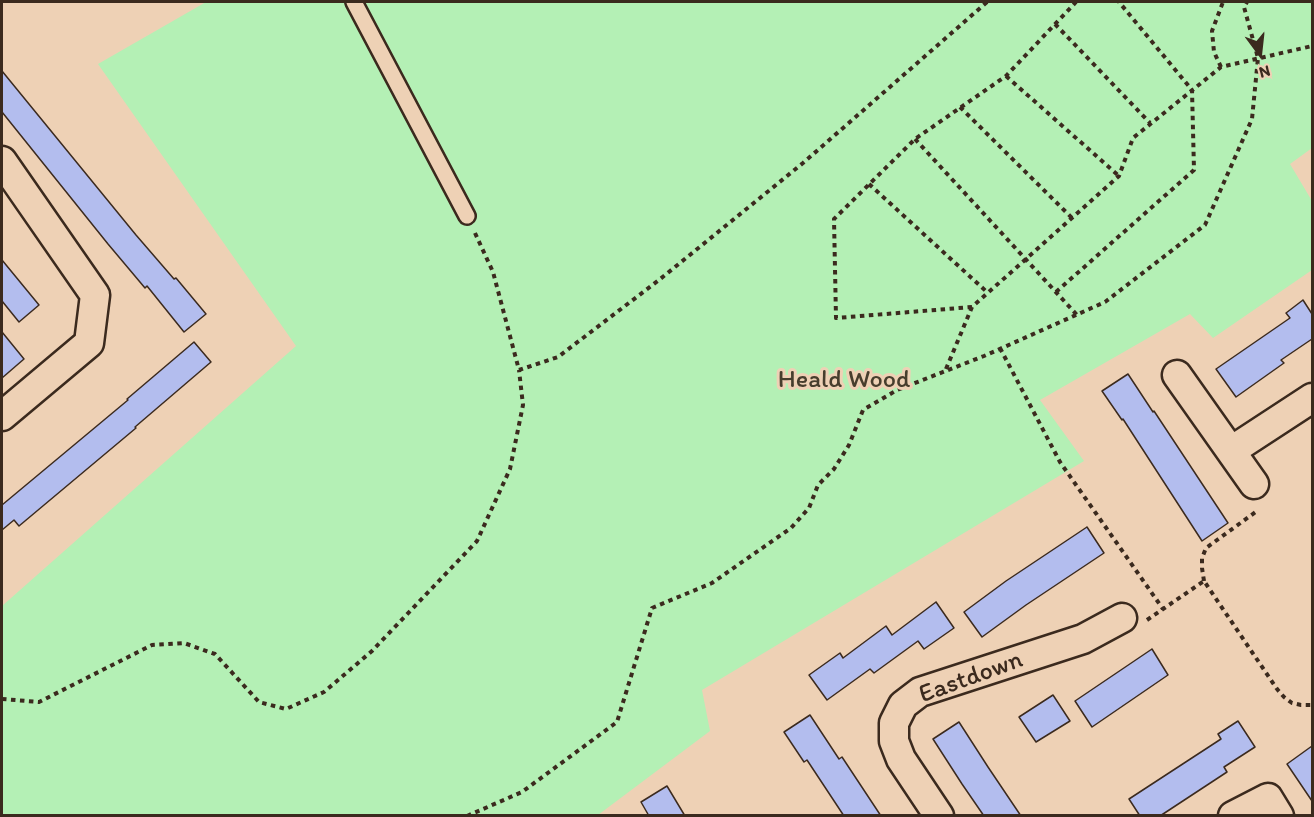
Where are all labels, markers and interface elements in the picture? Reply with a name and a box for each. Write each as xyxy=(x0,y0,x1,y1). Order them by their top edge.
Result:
north arrow xyxy=(1230,24,1290,84)
text: N xyxy=(1257,61,1272,82)
park label: Heald Wood xyxy=(778,364,910,396)
street label: Eastdown xyxy=(915,645,1027,711)

